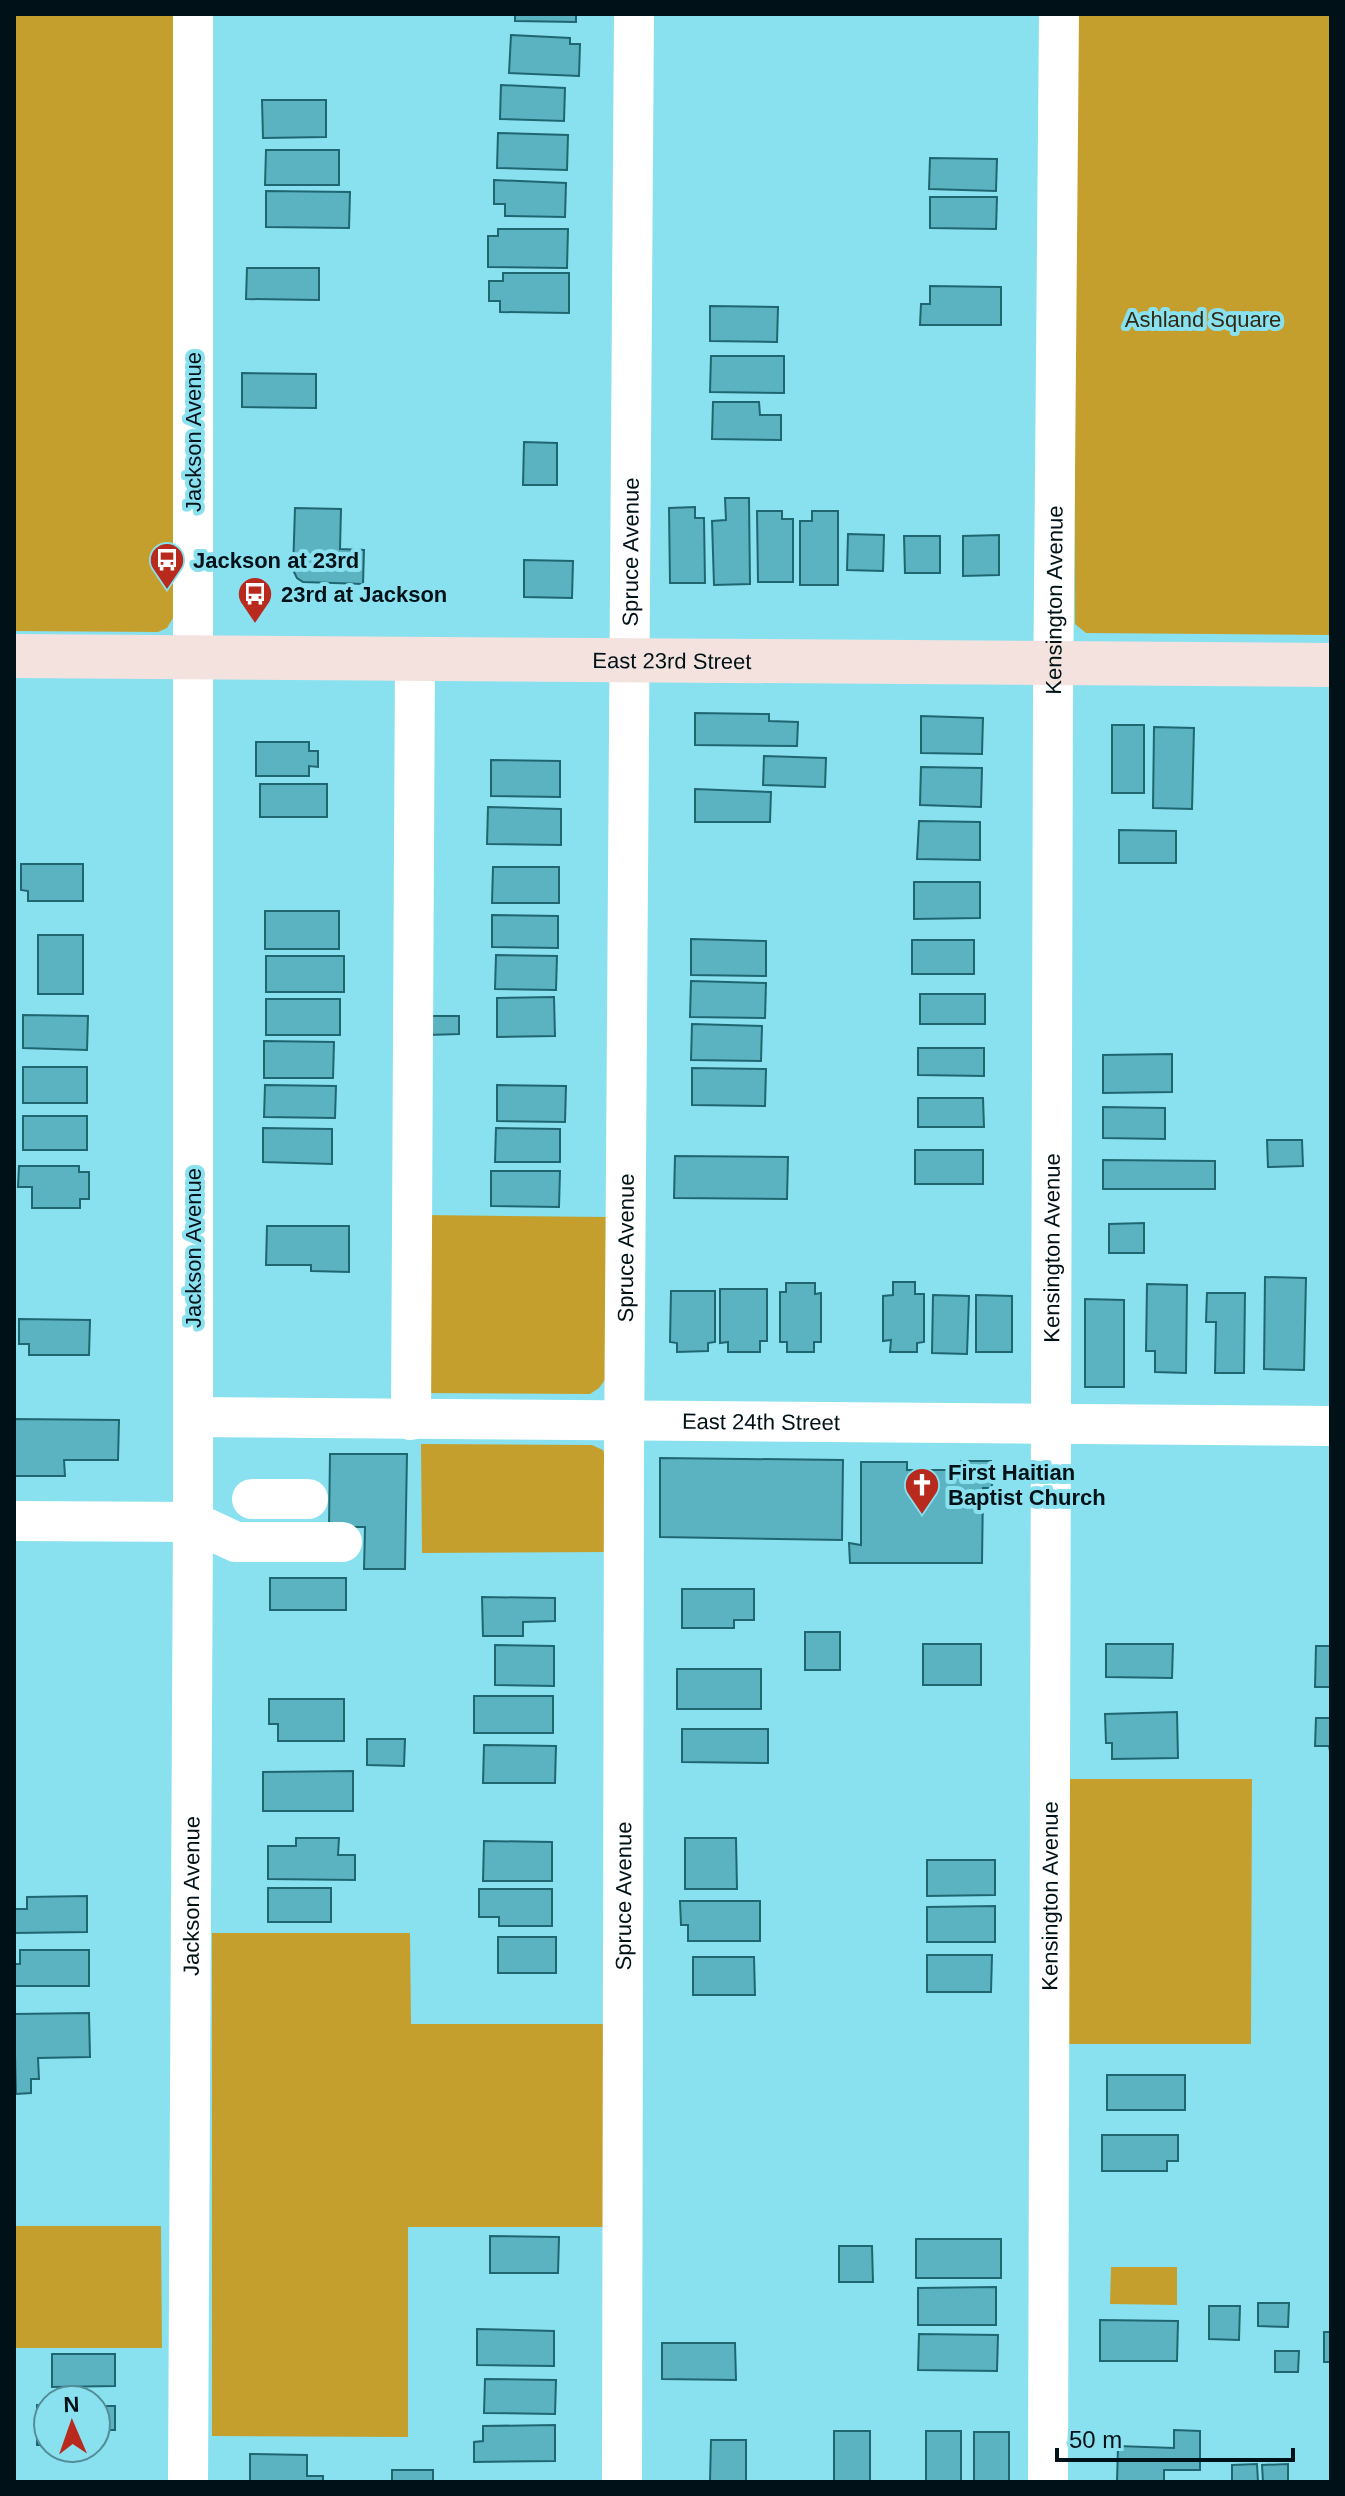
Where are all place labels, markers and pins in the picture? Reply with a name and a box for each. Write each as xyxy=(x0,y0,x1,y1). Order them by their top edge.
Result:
bus stop icon: Jackson at 23rd xyxy=(148,541,186,591)
place label: Jackson at 23rd xyxy=(193,548,359,573)
bus stop icon: 23rd at Jackson xyxy=(236,575,274,625)
place label: 23rd at Jackson xyxy=(281,582,447,607)
place label: First Haitian Baptist Church xyxy=(948,1460,1106,1510)
church icon: First Haitian Baptist Church xyxy=(903,1466,941,1516)

